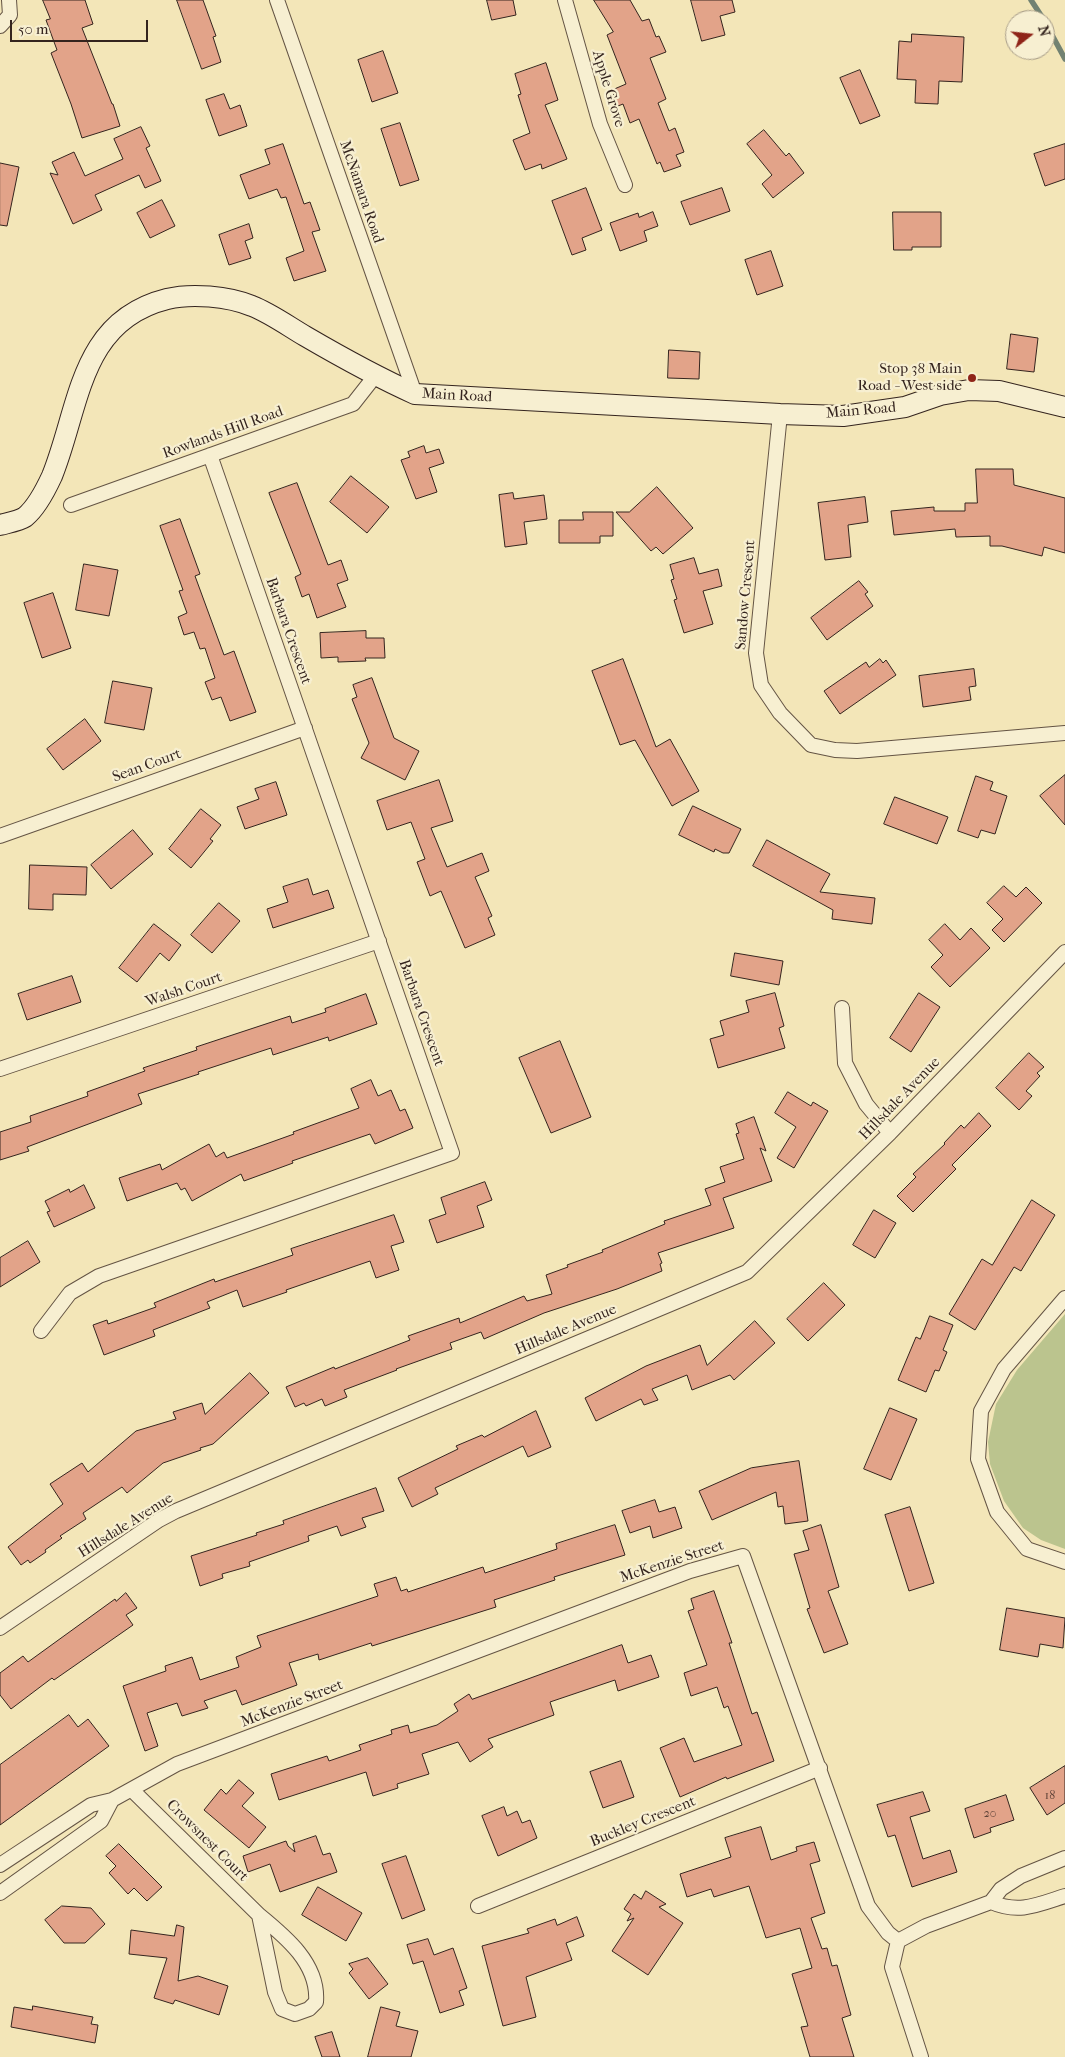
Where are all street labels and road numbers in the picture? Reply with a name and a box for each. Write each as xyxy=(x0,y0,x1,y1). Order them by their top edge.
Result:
street label: Apple Grove xyxy=(588,48,628,130)
street label: McNamara Road xyxy=(335,138,387,246)
street label: Main Road xyxy=(421,385,493,407)
street label: Main Road xyxy=(825,399,897,423)
street label: Rowlands Hill Road xyxy=(160,403,286,463)
street label: Sandow Crescent xyxy=(732,539,760,651)
street label: Barbara Crescent xyxy=(261,575,315,687)
street label: Sean Court xyxy=(110,745,184,787)
street label: Barbara Crescent xyxy=(394,957,448,1069)
street label: Walsh Court xyxy=(143,969,225,1011)
street label: Hillsdale Avenue xyxy=(856,1054,944,1144)
street label: Hillsdale Avenue xyxy=(513,1301,619,1359)
street label: Hillsdale Avenue xyxy=(75,1490,177,1562)
street label: McKenzie Street xyxy=(618,1537,726,1587)
street label: McKenzie Street xyxy=(238,1676,346,1732)
street label: Buckley Crescent xyxy=(588,1793,698,1851)
street label: Crowsnest Court xyxy=(162,1796,252,1886)

